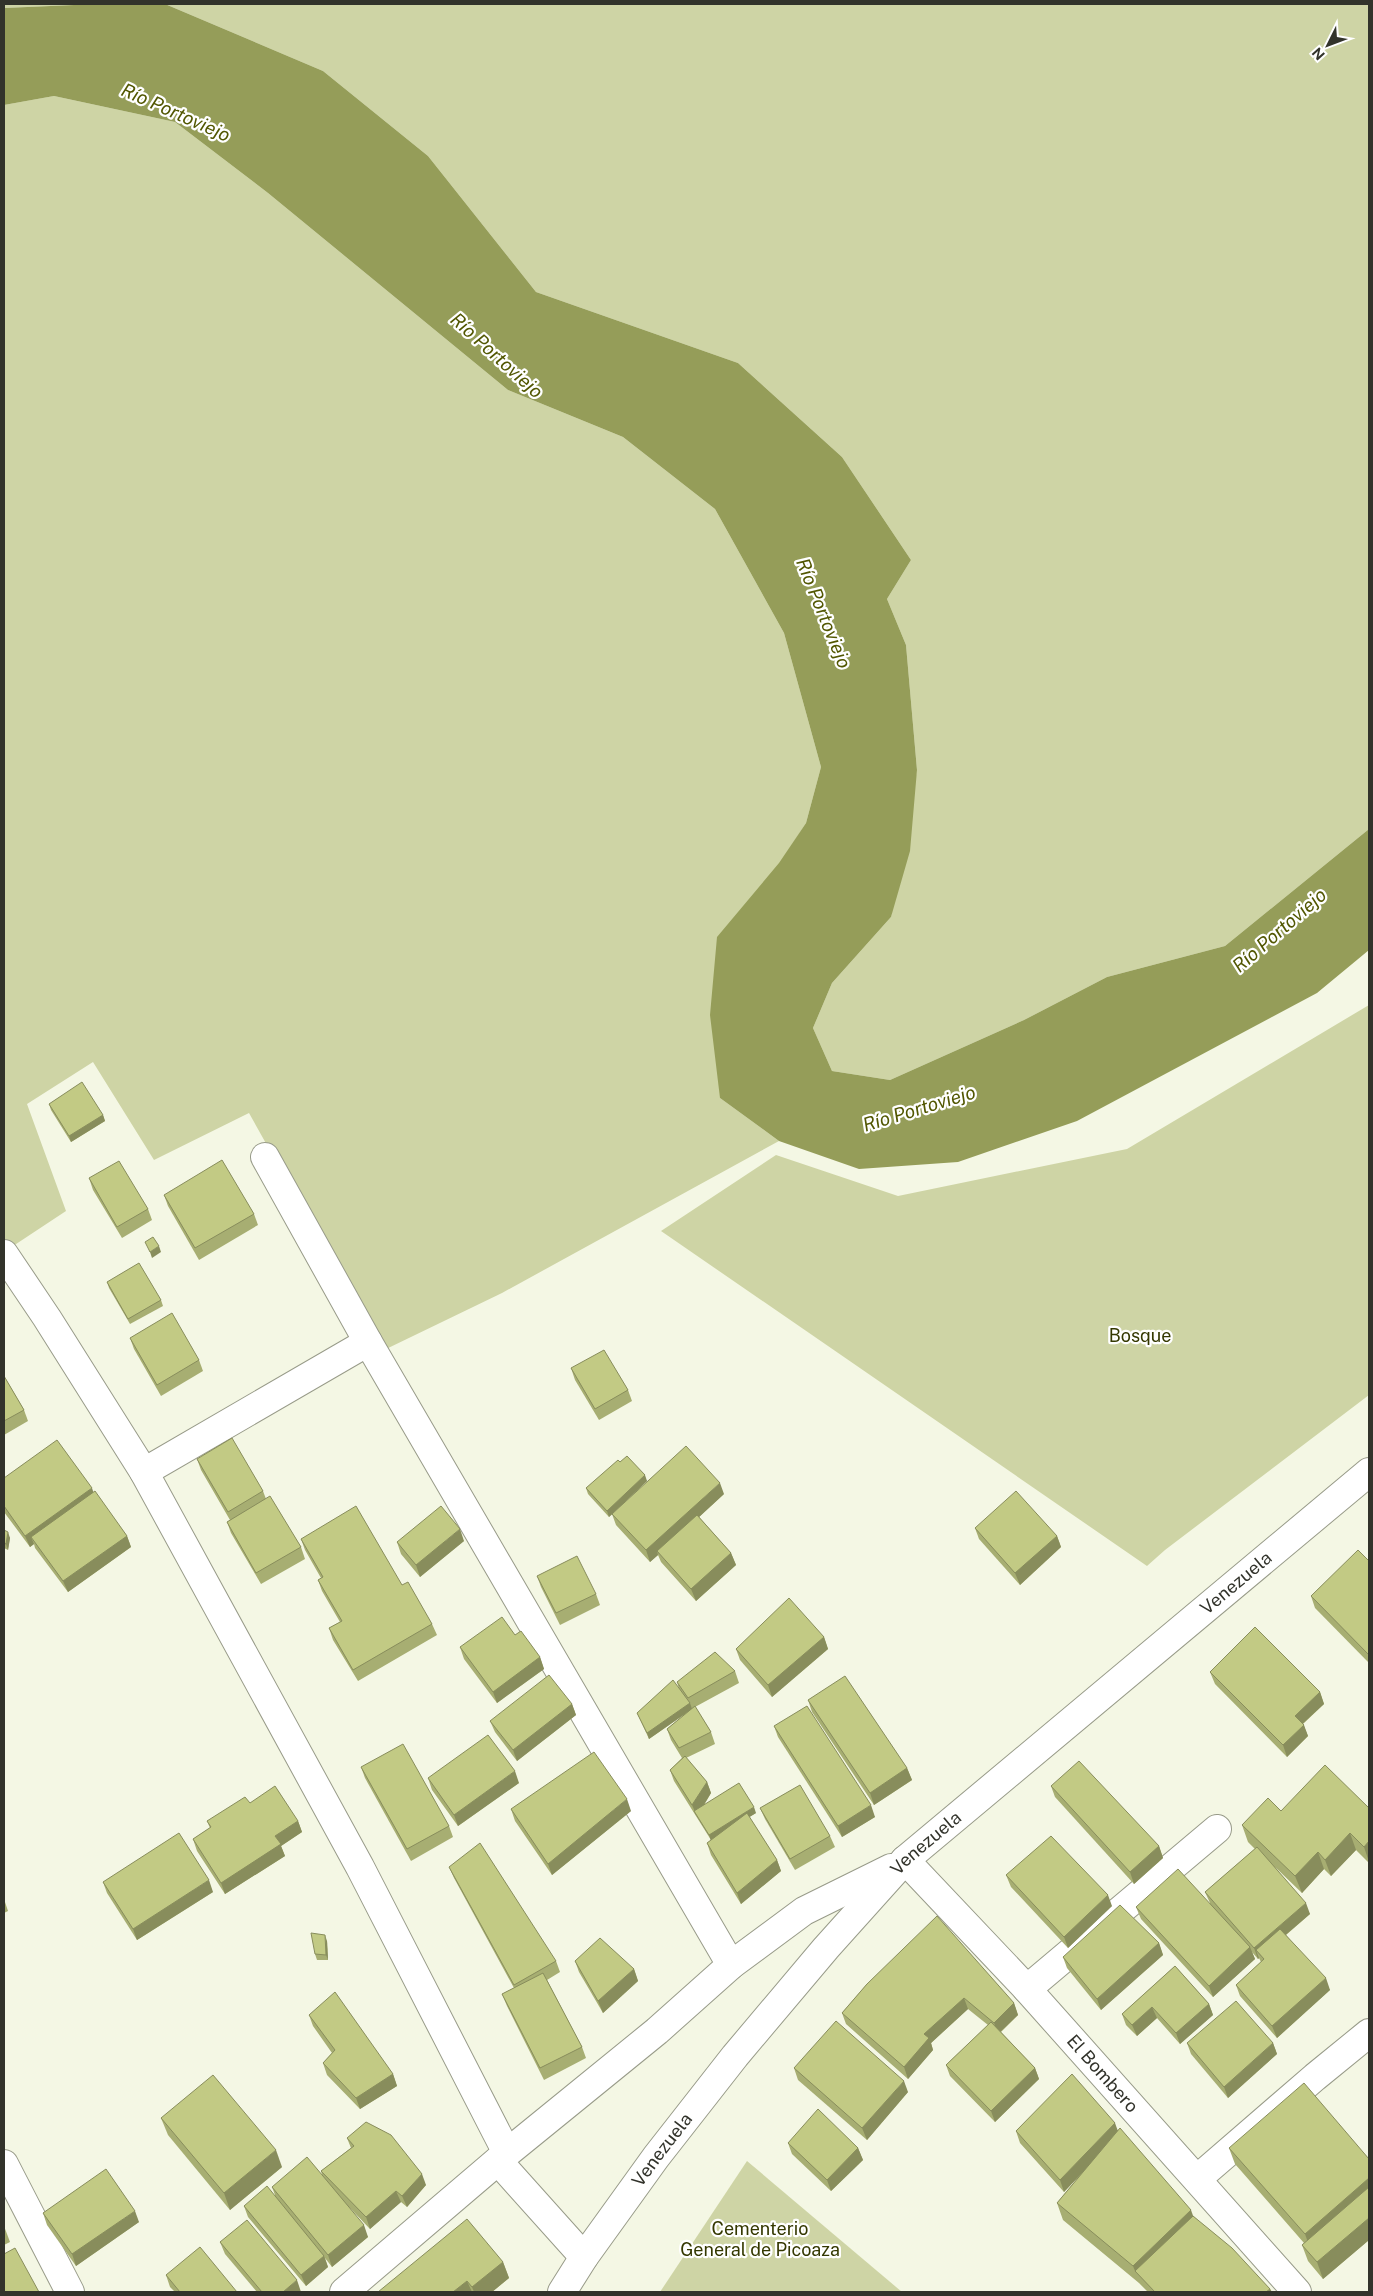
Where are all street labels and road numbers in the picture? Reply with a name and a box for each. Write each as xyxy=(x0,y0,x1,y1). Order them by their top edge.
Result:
street label: Venezuela xyxy=(1196,1547,1276,1618)
street label: Venezuela xyxy=(886,1807,965,1879)
street label: El Bombero xyxy=(1063,2030,1143,2116)
street label: Venezuela xyxy=(627,2109,696,2190)

